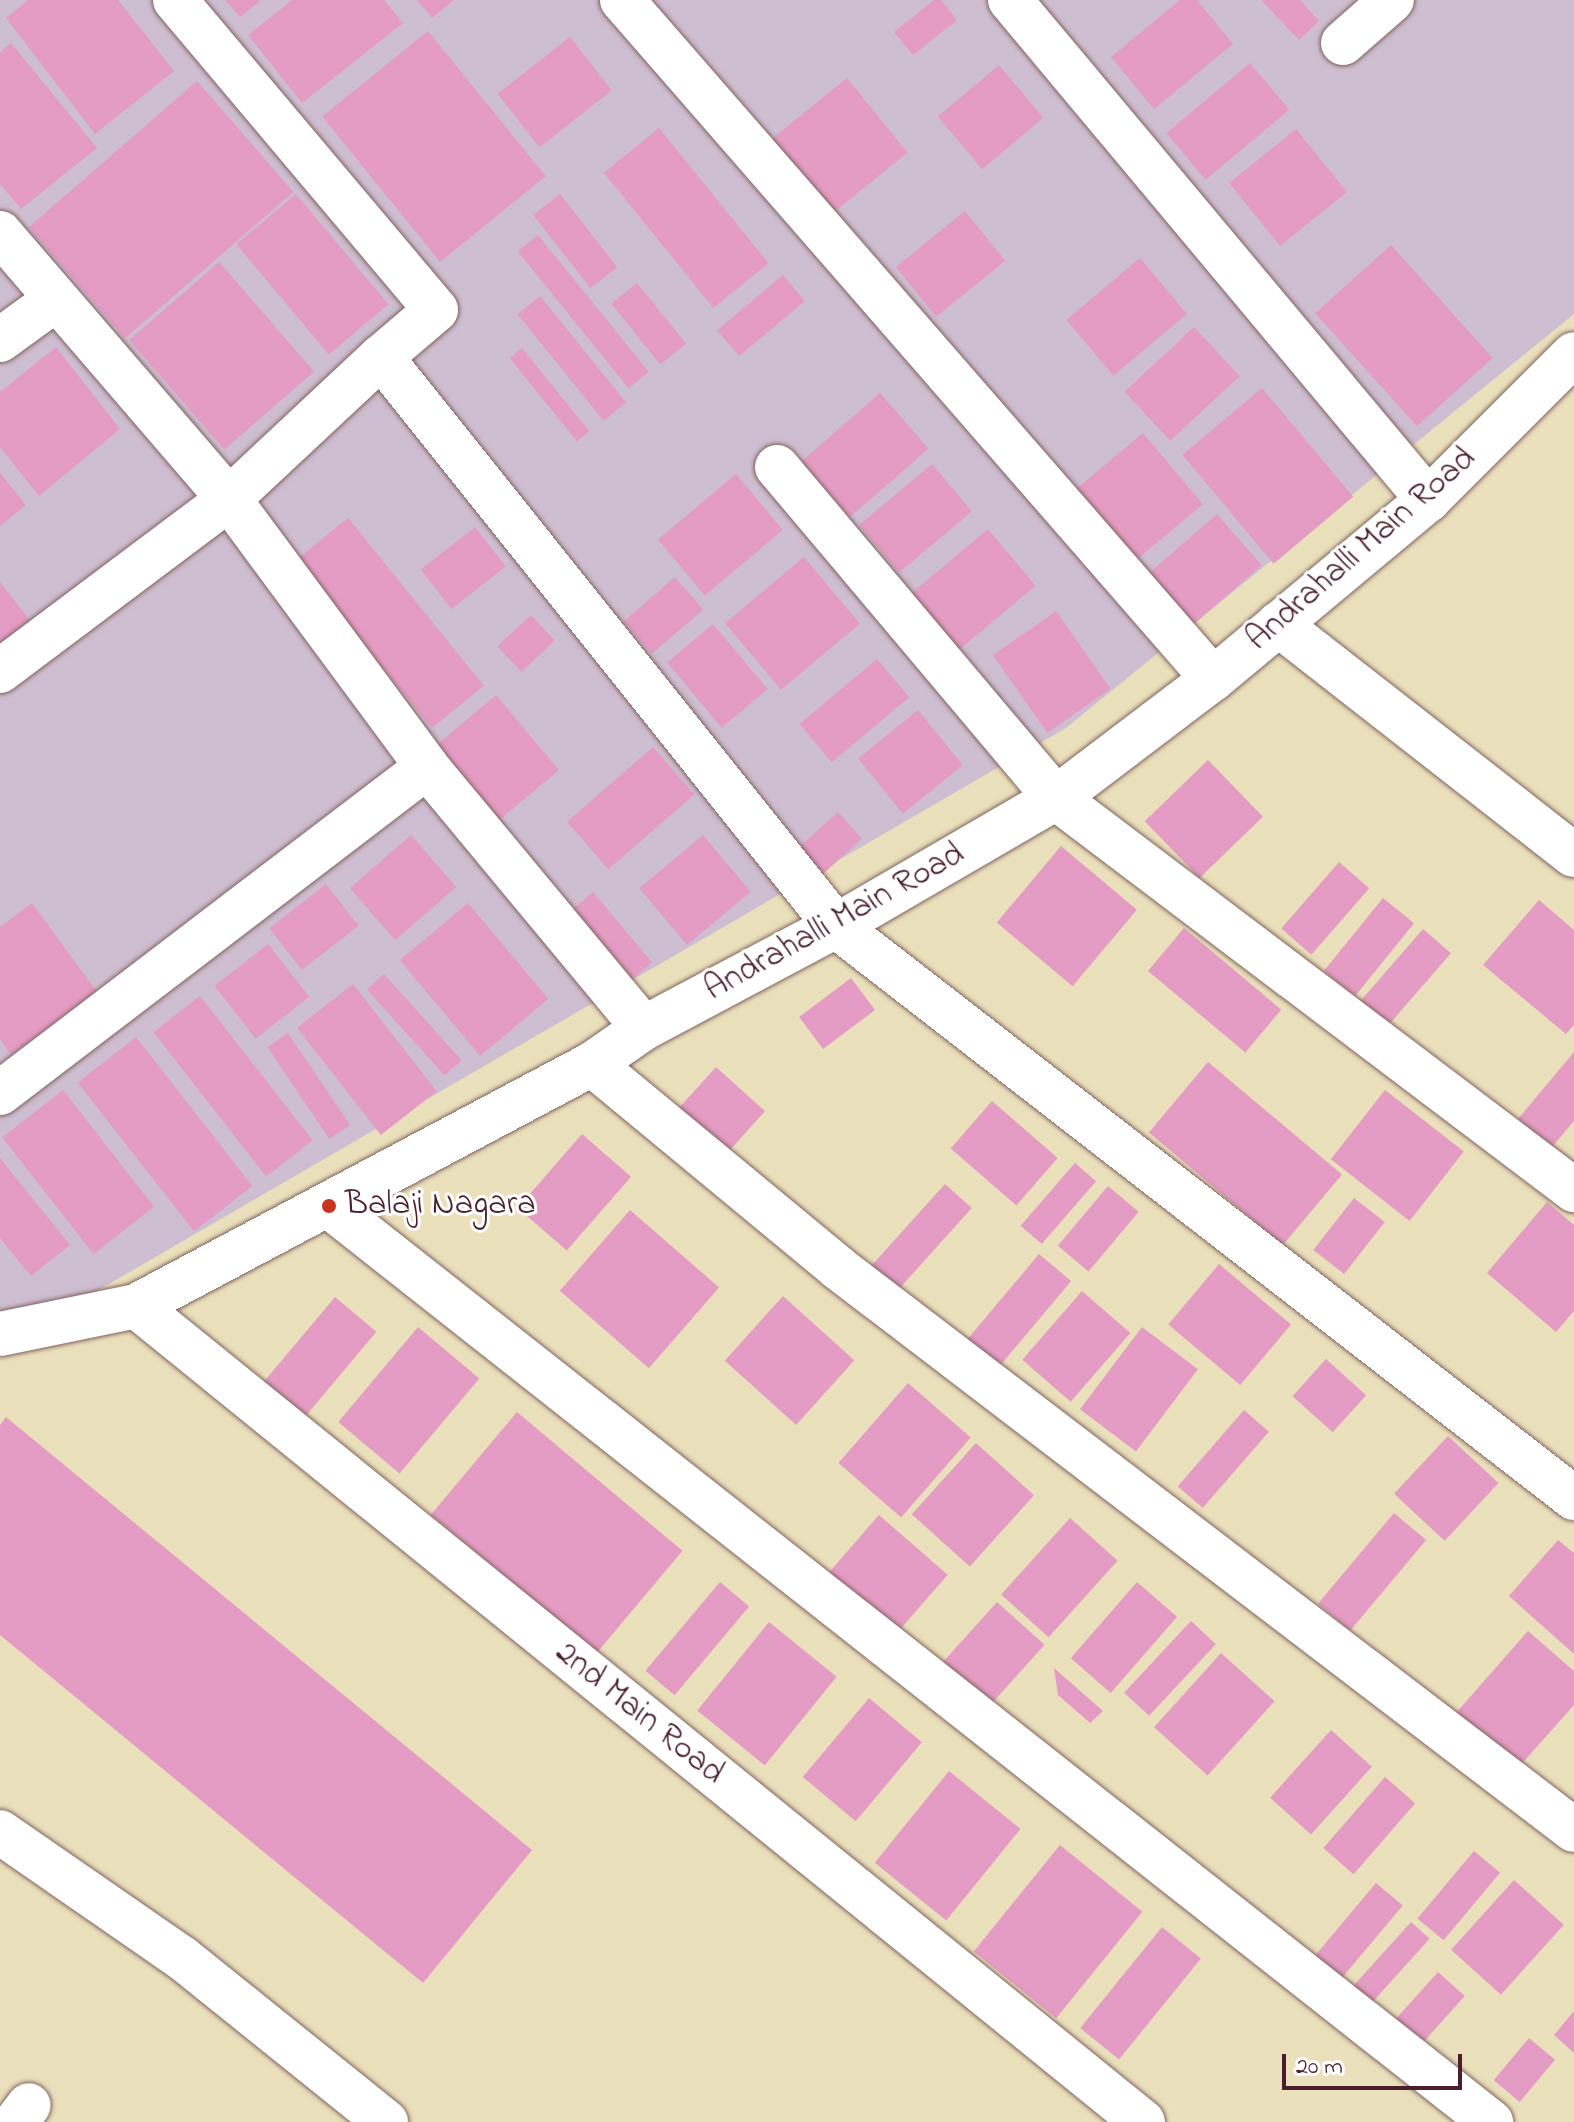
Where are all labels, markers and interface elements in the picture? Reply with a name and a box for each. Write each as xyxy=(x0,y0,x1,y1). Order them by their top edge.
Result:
street label: Andrahalli Main Road xyxy=(1239,439,1485,661)
street label: Andrahalli Main Road xyxy=(698,835,972,1011)
place label: Balaji Nagara xyxy=(345,1186,536,1226)
marker: Balaji Nagara xyxy=(320,1197,338,1215)
street label: 2nd Main Road xyxy=(546,1633,732,1795)
scale bar xyxy=(1286,2038,1466,2088)
text: 20 m xyxy=(1296,2050,1343,2085)

